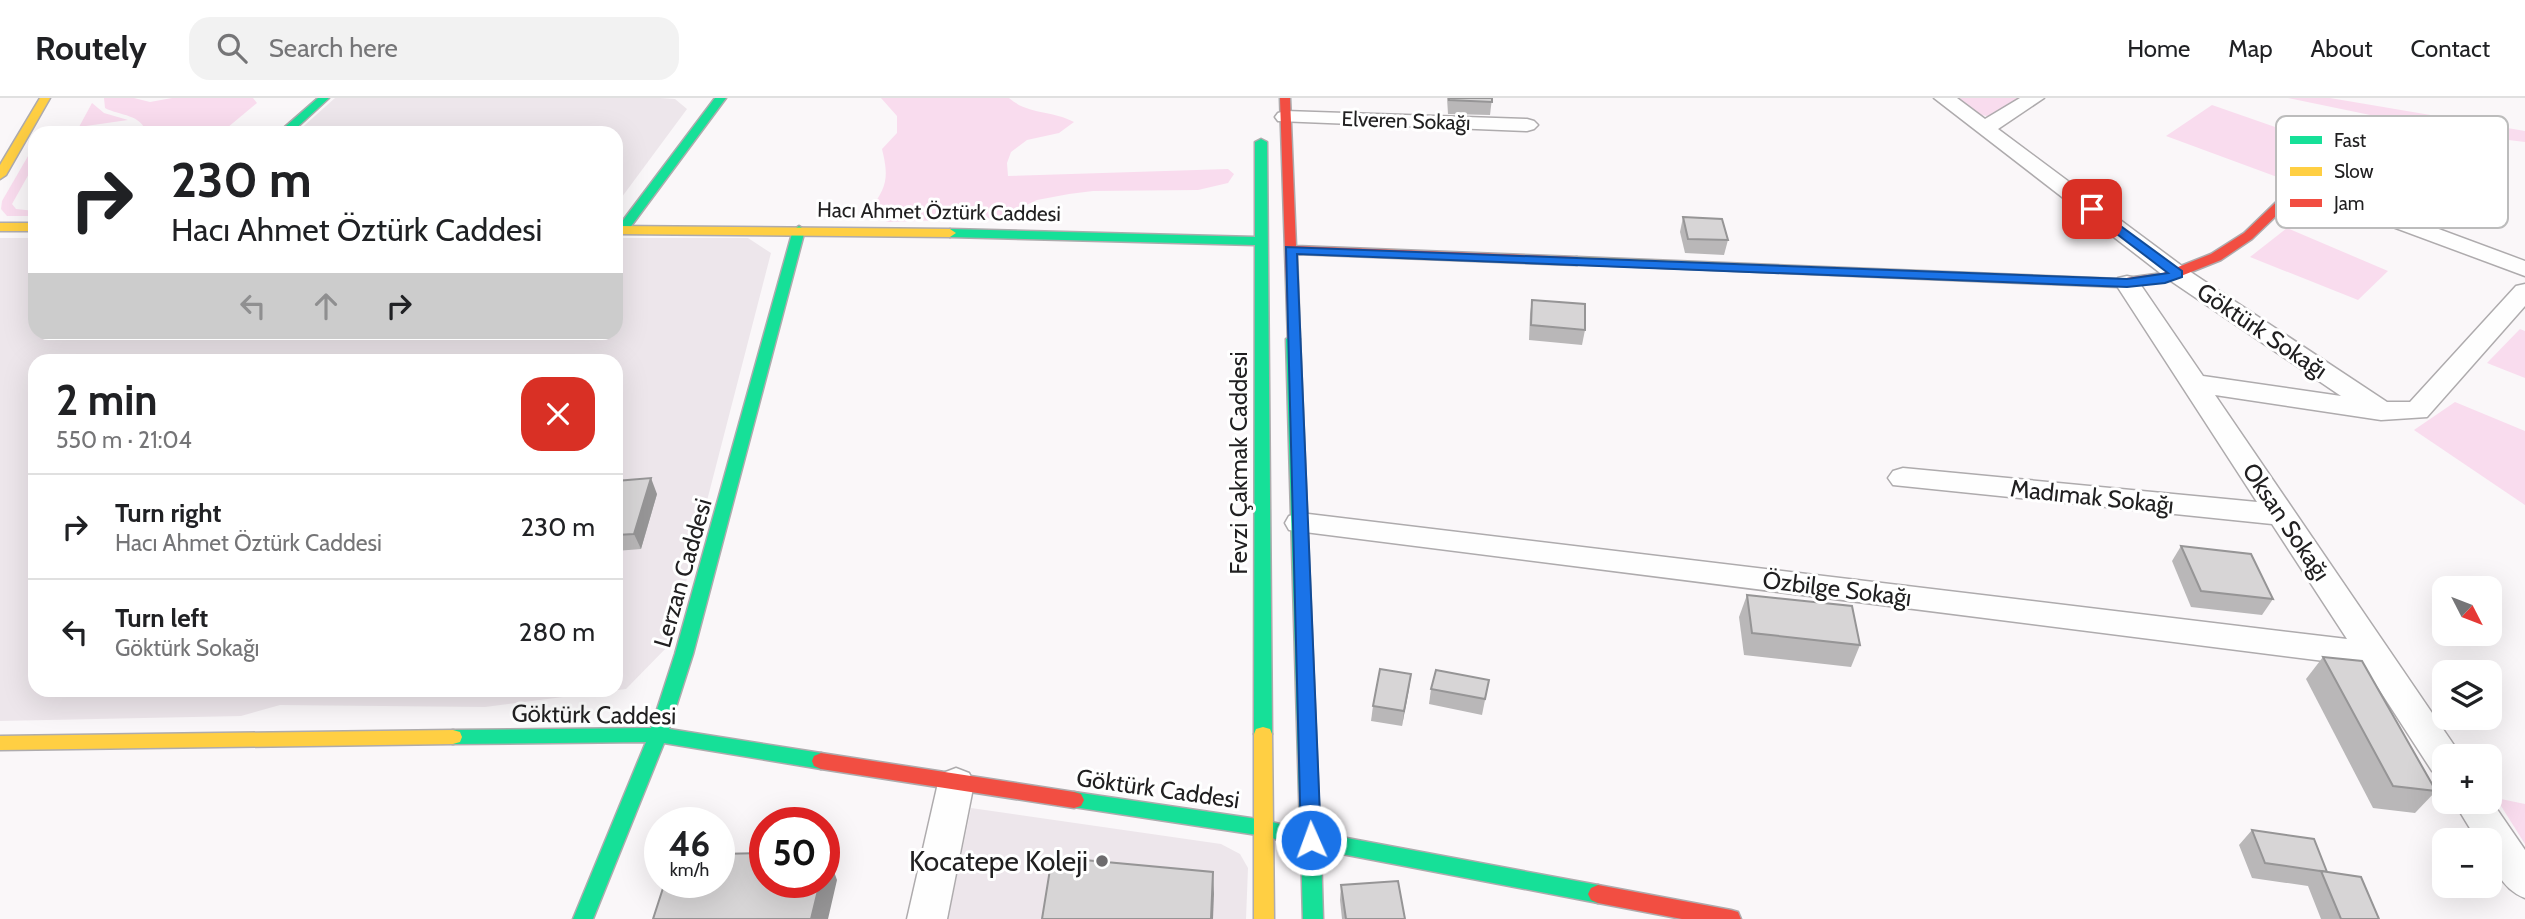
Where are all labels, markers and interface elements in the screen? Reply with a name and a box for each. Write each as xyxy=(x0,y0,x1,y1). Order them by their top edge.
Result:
search box xyxy=(189,17,679,80)
text: Routely xyxy=(35,28,147,68)
icon: search xyxy=(213,29,251,67)
text: Search here xyxy=(269,32,398,64)
text: Home xyxy=(2127,34,2190,63)
text: Map xyxy=(2228,34,2273,63)
text: About xyxy=(2311,34,2373,63)
text: Contact xyxy=(2411,34,2490,63)
street label: Elveren Sokağı xyxy=(1341,106,1471,135)
legend xyxy=(2276,116,2508,228)
text: Fast xyxy=(2334,129,2367,152)
text: 230 m xyxy=(171,150,312,209)
icon: right xyxy=(56,154,147,245)
text: Slow xyxy=(2334,160,2374,183)
pin xyxy=(2062,179,2122,239)
icon: arrive xyxy=(2073,190,2111,228)
text: Jam xyxy=(2333,192,2364,215)
street label: Hacı Ahmet Öztürk Caddesi xyxy=(817,197,1061,226)
text: Hacı Ahmet Öztürk Caddesi xyxy=(171,210,542,249)
street label: Göktürk Sokağı xyxy=(2192,276,2333,385)
icon: left xyxy=(234,287,272,325)
icon: ahead xyxy=(307,287,345,325)
icon: right xyxy=(380,287,418,325)
street label: Fevzi Çakmak Caddesi xyxy=(1224,351,1253,575)
text: 2 min xyxy=(56,374,157,426)
button: close xyxy=(521,377,595,451)
text: 550 m · 21:04 xyxy=(56,426,192,454)
street label: Oksan Sokağı xyxy=(2236,457,2336,586)
street label: Madımak Sokağı xyxy=(2009,473,2175,520)
street label: Lerzan Caddesi xyxy=(647,495,718,651)
text: Turn right xyxy=(115,497,221,529)
icon: right xyxy=(56,508,94,546)
text: 230 m xyxy=(521,511,595,543)
text: Hacı Ahmet Öztürk Caddesi xyxy=(115,529,382,557)
street label: Özbilge Sokağı xyxy=(1761,565,1913,612)
north arrow xyxy=(2432,576,2502,646)
map controls xyxy=(2432,576,2502,898)
text: Turn left xyxy=(115,602,208,634)
icon: left xyxy=(56,613,94,651)
text: 280 m xyxy=(519,616,595,648)
text: Göktürk Sokağı xyxy=(115,634,260,662)
button: layers xyxy=(2432,660,2502,730)
street label: Göktürk Caddesi xyxy=(511,699,677,730)
button: + xyxy=(2432,744,2502,814)
street label: Göktürk Caddesi xyxy=(1075,763,1242,814)
position arrow xyxy=(1274,803,1348,877)
speed limit sign: 50 xyxy=(749,807,840,898)
text: 46 xyxy=(669,822,710,865)
button: − xyxy=(2432,828,2502,898)
place label: Kocatepe Koleji xyxy=(909,844,1088,878)
marker: Kocatepe Koleji xyxy=(1094,853,1110,869)
text: km/h xyxy=(670,859,709,881)

